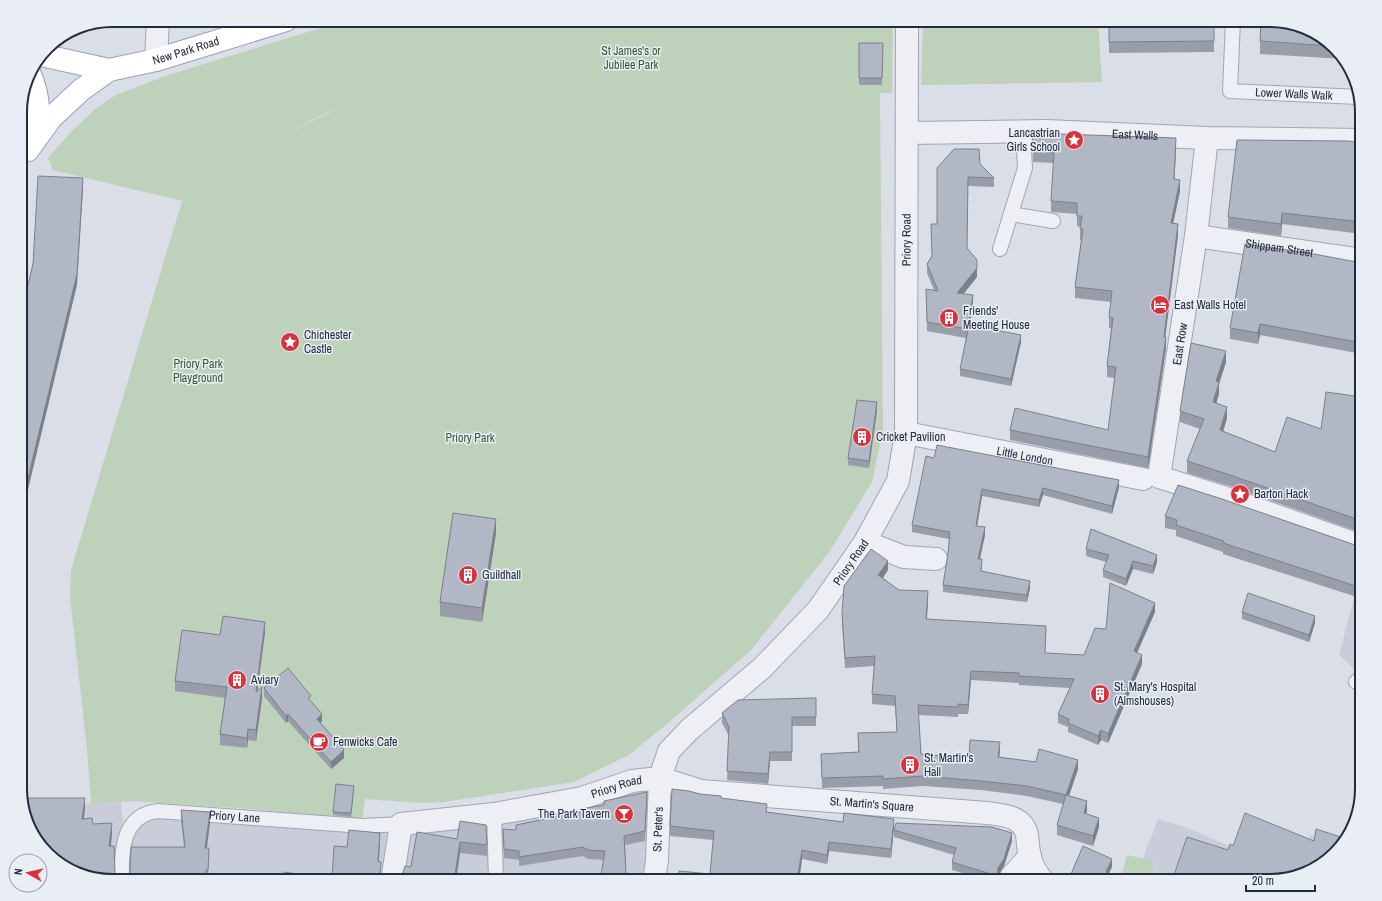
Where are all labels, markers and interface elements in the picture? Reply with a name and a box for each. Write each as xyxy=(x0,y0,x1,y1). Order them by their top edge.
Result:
street label: New Park Road xyxy=(151,33,221,69)
park label: St James's or Jubilee Park xyxy=(601,43,661,73)
street label: Lower Walls Walk xyxy=(1255,84,1333,104)
place label: Lancastrian Girls School xyxy=(1006,125,1060,155)
street label: East Walls xyxy=(1111,126,1158,144)
place icon: Lancastrian Girls School xyxy=(1063,129,1085,151)
street label: Priory Road xyxy=(898,213,915,266)
street label: Shippam Street xyxy=(1244,235,1314,261)
hotel icon: East Walls Hotel xyxy=(1149,294,1171,316)
place label: East Walls Hotel xyxy=(1174,297,1246,313)
place label: Friends' Meeting House xyxy=(963,303,1030,333)
building icon: Friends' Meeting House xyxy=(938,307,960,329)
street label: East Row xyxy=(1169,321,1191,366)
place label: Chichester Castle xyxy=(304,327,352,357)
place icon: Chichester Castle xyxy=(279,331,301,353)
park label: Priory Park Playground xyxy=(173,356,223,386)
building icon: Cricket Pavilion xyxy=(851,426,873,448)
place label: Cricket Pavilion xyxy=(876,429,945,445)
park label: Priory Park xyxy=(445,430,495,446)
street label: Little London xyxy=(995,443,1054,469)
place icon: Barton Hack xyxy=(1229,483,1251,505)
place label: Barton Hack xyxy=(1254,486,1308,502)
street label: Priory Road xyxy=(829,536,872,589)
building icon: Guildhall xyxy=(457,564,479,586)
place label: Guildhall xyxy=(482,567,521,583)
building icon: Aviary xyxy=(226,669,248,691)
place label: Aviary xyxy=(250,672,279,688)
place label: St. Mary's Hospital (Almshouses) xyxy=(1114,679,1196,709)
building icon: St. Mary's Hospital (Almshouses) xyxy=(1089,683,1111,705)
cafe icon: Fenwicks Cafe xyxy=(308,731,330,753)
place label: Fenwicks Cafe xyxy=(333,734,398,750)
place label: St. Martin's Hall xyxy=(924,750,974,780)
building icon: St. Martin's Hall xyxy=(899,754,921,776)
street label: Priory Road xyxy=(589,772,643,802)
street label: St. Martin's Square xyxy=(829,793,914,815)
bar icon: The Park Tavern xyxy=(613,803,635,825)
place label: The Park Tavern xyxy=(538,806,610,822)
street label: St. Peter's xyxy=(649,806,667,852)
street label: Priory Lane xyxy=(209,807,261,826)
north arrow xyxy=(8,853,48,893)
text: N xyxy=(11,867,25,876)
scale bar xyxy=(1246,867,1315,893)
text: 20 m xyxy=(1252,873,1274,889)

